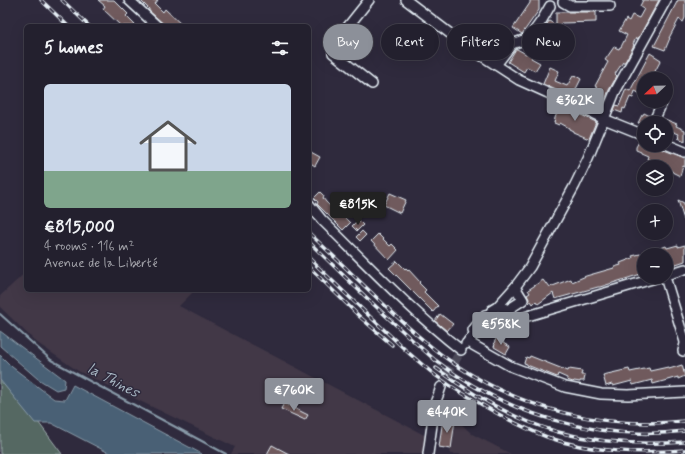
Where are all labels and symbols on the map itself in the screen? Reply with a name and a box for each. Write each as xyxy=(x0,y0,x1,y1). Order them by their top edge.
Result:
north arrow xyxy=(637,72,673,108)
pin: €362K xyxy=(547,88,603,122)
pin: €815K xyxy=(330,192,386,226)
pin: €558K xyxy=(473,312,529,346)
water label: la Thines xyxy=(84,359,144,404)
pin: €760K xyxy=(266,378,322,412)
pin: €440K xyxy=(419,400,475,434)

